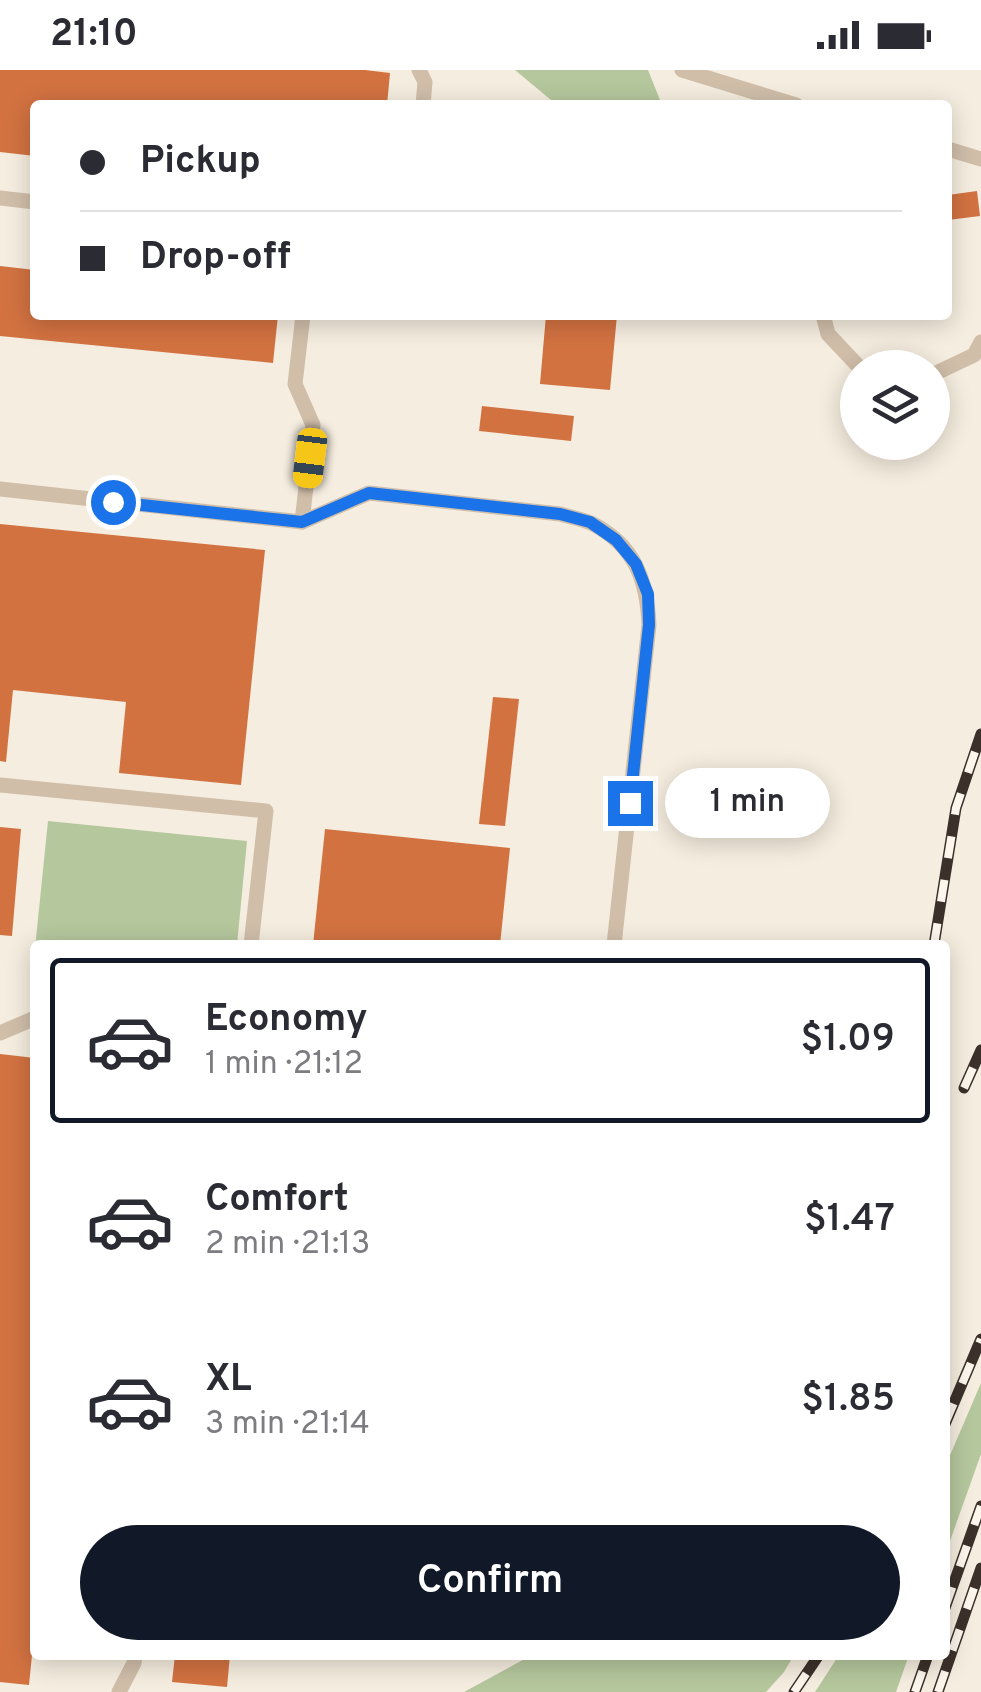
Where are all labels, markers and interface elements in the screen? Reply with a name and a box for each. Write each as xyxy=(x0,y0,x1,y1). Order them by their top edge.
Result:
text: 21:10 xyxy=(50,11,138,60)
text: Pickup xyxy=(140,138,261,187)
text: Drop-off xyxy=(140,234,291,283)
map controls xyxy=(840,350,950,460)
button: layers xyxy=(840,350,950,460)
car xyxy=(291,426,329,490)
route start xyxy=(91,480,136,525)
callout: 1 min xyxy=(665,768,830,838)
route end xyxy=(608,781,653,826)
text: 1 min xyxy=(710,783,785,823)
icon: car xyxy=(85,996,175,1086)
text: Economy xyxy=(205,996,367,1045)
text: $1.09 xyxy=(800,1016,895,1065)
text: 1 min · 21:12 xyxy=(205,1045,363,1085)
icon: car xyxy=(85,1176,175,1266)
text: Comfort xyxy=(205,1176,349,1225)
text: $1.47 xyxy=(804,1196,895,1245)
text: 2 min · 21:13 xyxy=(205,1225,370,1265)
icon: car xyxy=(85,1356,175,1446)
text: XL xyxy=(205,1356,252,1405)
text: $1.85 xyxy=(801,1376,895,1425)
text: 3 min · 21:14 xyxy=(205,1405,370,1445)
button: Confirm xyxy=(80,1525,900,1640)

